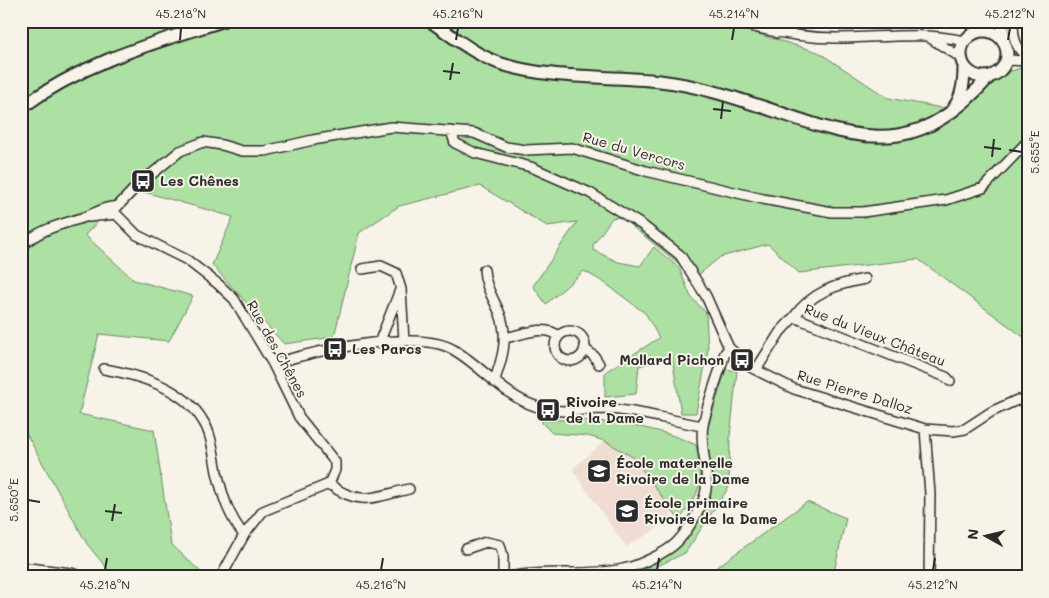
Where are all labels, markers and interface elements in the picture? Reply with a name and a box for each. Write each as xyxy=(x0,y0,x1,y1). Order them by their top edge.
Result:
text: 45.218°N xyxy=(156,5,206,21)
text: 45.216°N xyxy=(433,5,483,21)
text: 45.214°N xyxy=(709,5,759,21)
text: 45.212°N xyxy=(985,5,1035,21)
street label: Rue du Vercors xyxy=(581,127,688,174)
text: 5.655°E xyxy=(1026,130,1042,174)
bus stop icon: Les Chênes xyxy=(130,168,156,194)
place label: Les Chênes xyxy=(160,171,239,190)
street label: Rue des Chênes xyxy=(243,297,312,401)
street label: Rue du Vieux Château xyxy=(802,299,949,370)
bus stop icon: Les Parcs xyxy=(322,336,348,362)
place label: Les Parcs xyxy=(352,339,421,358)
bus stop icon: Mollard Pichon xyxy=(729,347,755,373)
place label: Mollard Pichon xyxy=(619,350,724,369)
street label: Rue Pierre Dalloz xyxy=(795,365,915,418)
place label: Rivoire de la Dame xyxy=(566,392,644,427)
bus stop icon: Rivoire de la Dame xyxy=(535,397,561,423)
place label: École maternelle Rivoire de la Dame xyxy=(616,453,750,488)
school or university icon: École maternelle Rivoire de la Dame xyxy=(586,458,612,484)
text: 5.650°E xyxy=(5,478,21,522)
place label: École primaire Rivoire de la Dame xyxy=(644,493,778,528)
school or university icon: École primaire Rivoire de la Dame xyxy=(614,498,640,524)
north arrow xyxy=(962,510,1012,560)
text: N xyxy=(962,528,983,541)
text: 45.218°N xyxy=(80,576,130,592)
text: 45.216°N xyxy=(356,576,406,592)
text: 45.214°N xyxy=(632,576,682,592)
text: 45.212°N xyxy=(908,576,958,592)

